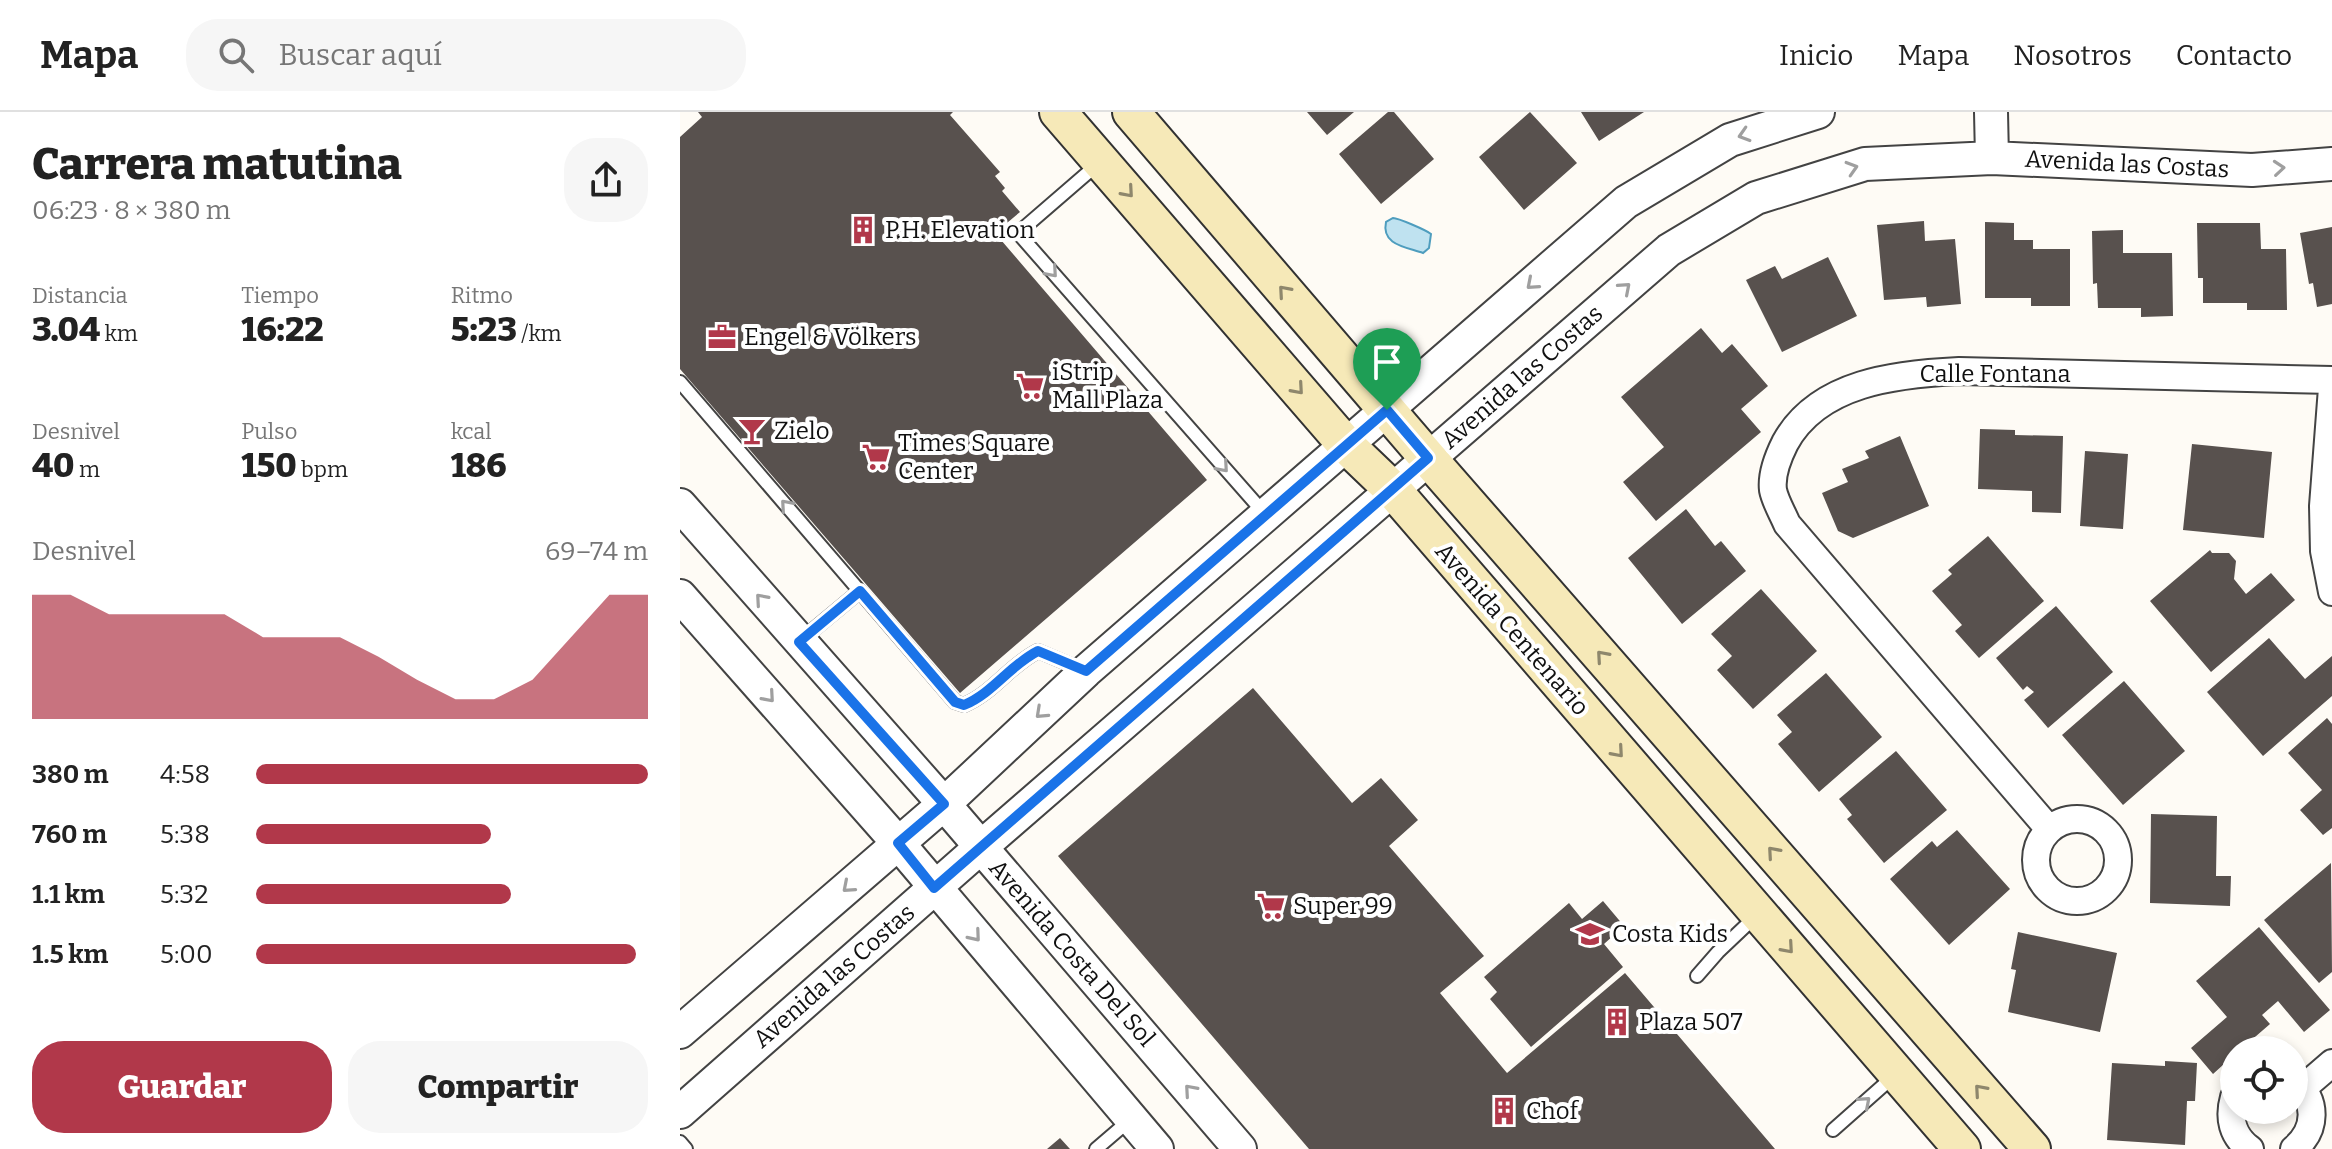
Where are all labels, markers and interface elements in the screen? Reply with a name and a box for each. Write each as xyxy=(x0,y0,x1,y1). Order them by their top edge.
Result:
search box xyxy=(186,19,746,91)
text: Mapa xyxy=(40,32,138,78)
icon: search xyxy=(214,33,258,77)
text: Buscar aquí xyxy=(278,37,442,73)
text: Inicio xyxy=(1779,39,1853,72)
text: Mapa xyxy=(1897,39,1969,72)
text: Nosotros xyxy=(2013,39,2132,72)
text: Contacto xyxy=(2176,39,2292,72)
one-way arrow xyxy=(1737,126,1751,142)
text: Carrera matutina xyxy=(32,138,402,191)
button: share xyxy=(564,138,648,222)
street label: Avenida las Costas xyxy=(2024,145,2230,183)
one-way arrow xyxy=(2273,160,2286,177)
one-way arrow xyxy=(1845,161,1858,177)
one-way arrow xyxy=(1118,182,1133,197)
text: 06:23 · 8 × 380 m xyxy=(32,195,231,226)
building icon: P.H. Elevation xyxy=(848,215,878,245)
place label: P.H. Elevation xyxy=(885,216,1035,244)
one-way arrow xyxy=(1042,262,1057,277)
one-way arrow xyxy=(1527,274,1542,288)
text: Distancia xyxy=(32,282,128,309)
text: Tiempo xyxy=(241,282,319,309)
text: Ritmo xyxy=(451,282,513,309)
one-way arrow xyxy=(1616,283,1631,298)
one-way arrow xyxy=(1279,285,1294,300)
street label: Avenida las Costas xyxy=(1436,299,1608,455)
text: 3.04 xyxy=(32,309,100,350)
text: 16:22 xyxy=(241,309,324,350)
text: 5:23 xyxy=(451,309,517,350)
text: km xyxy=(100,320,138,347)
text: /km xyxy=(517,320,562,347)
office icon: Engel & Völkers xyxy=(707,322,737,352)
place label: Engel & Völkers xyxy=(744,323,916,351)
pin xyxy=(1353,328,1421,410)
icon: arrive xyxy=(1365,340,1409,384)
place label: iStrip Mall Plaza xyxy=(1052,358,1163,414)
street label: Calle Fontana xyxy=(1919,360,2071,388)
supermarket icon: iStrip Mall Plaza xyxy=(1015,371,1045,401)
one-way arrow xyxy=(1288,379,1303,394)
bar icon: Zielo xyxy=(737,416,767,446)
place label: Zielo xyxy=(774,417,830,445)
text: Desnivel xyxy=(32,418,120,445)
text: Pulso xyxy=(241,418,297,445)
text: kcal xyxy=(451,418,492,445)
place label: Times Square Center xyxy=(898,429,1050,485)
supermarket icon: Times Square Center xyxy=(861,442,891,472)
text: 40 xyxy=(32,445,75,486)
text: 150 xyxy=(241,445,297,486)
text: 186 xyxy=(451,445,506,486)
text: m xyxy=(75,456,100,483)
text: bpm xyxy=(297,456,348,483)
one-way arrow xyxy=(1213,458,1228,473)
one-way arrow xyxy=(781,500,796,515)
text: Desnivel xyxy=(32,536,136,567)
text: 69–74 m xyxy=(545,536,648,567)
street label: Avenida Centenario xyxy=(1429,537,1595,721)
one-way arrow xyxy=(756,593,771,608)
one-way arrow xyxy=(1597,651,1611,666)
one-way arrow xyxy=(759,687,773,702)
one-way arrow xyxy=(1036,703,1051,717)
one-way arrow xyxy=(1608,742,1623,757)
text: 380 m xyxy=(32,759,109,790)
text: 4:58 xyxy=(160,759,210,790)
text: 760 m xyxy=(32,819,107,850)
text: 5:38 xyxy=(160,819,210,850)
one-way arrow xyxy=(1768,847,1782,861)
street label: Avenida Costa Del Sol xyxy=(983,854,1161,1052)
one-way arrow xyxy=(843,877,858,891)
text: 1.1 km xyxy=(32,879,105,910)
text: 5:32 xyxy=(160,879,208,910)
supermarket icon: Super 99 xyxy=(1256,891,1286,921)
place label: Super 99 xyxy=(1293,892,1393,920)
street label: Avenida las Costas xyxy=(748,898,920,1054)
school or university icon: Costa Kids xyxy=(1575,919,1605,949)
place label: Costa Kids xyxy=(1612,920,1728,948)
one-way arrow xyxy=(965,926,980,941)
text: 1.5 km xyxy=(32,939,108,970)
text: 5:00 xyxy=(160,939,213,970)
one-way arrow xyxy=(1778,939,1793,954)
building icon: Plaza 507 xyxy=(1602,1007,1632,1037)
place label: Plaza 507 xyxy=(1639,1008,1742,1036)
map controls xyxy=(2220,1036,2308,1124)
button: locate xyxy=(2220,1036,2308,1124)
button: Guardar xyxy=(32,1041,332,1133)
button: Compartir xyxy=(348,1041,648,1133)
one-way arrow xyxy=(1185,1084,1199,1099)
one-way arrow xyxy=(1976,1085,1990,1100)
building icon: Chof xyxy=(1489,1096,1519,1126)
place label: Chof xyxy=(1526,1097,1580,1125)
one-way arrow xyxy=(1856,1097,1871,1112)

